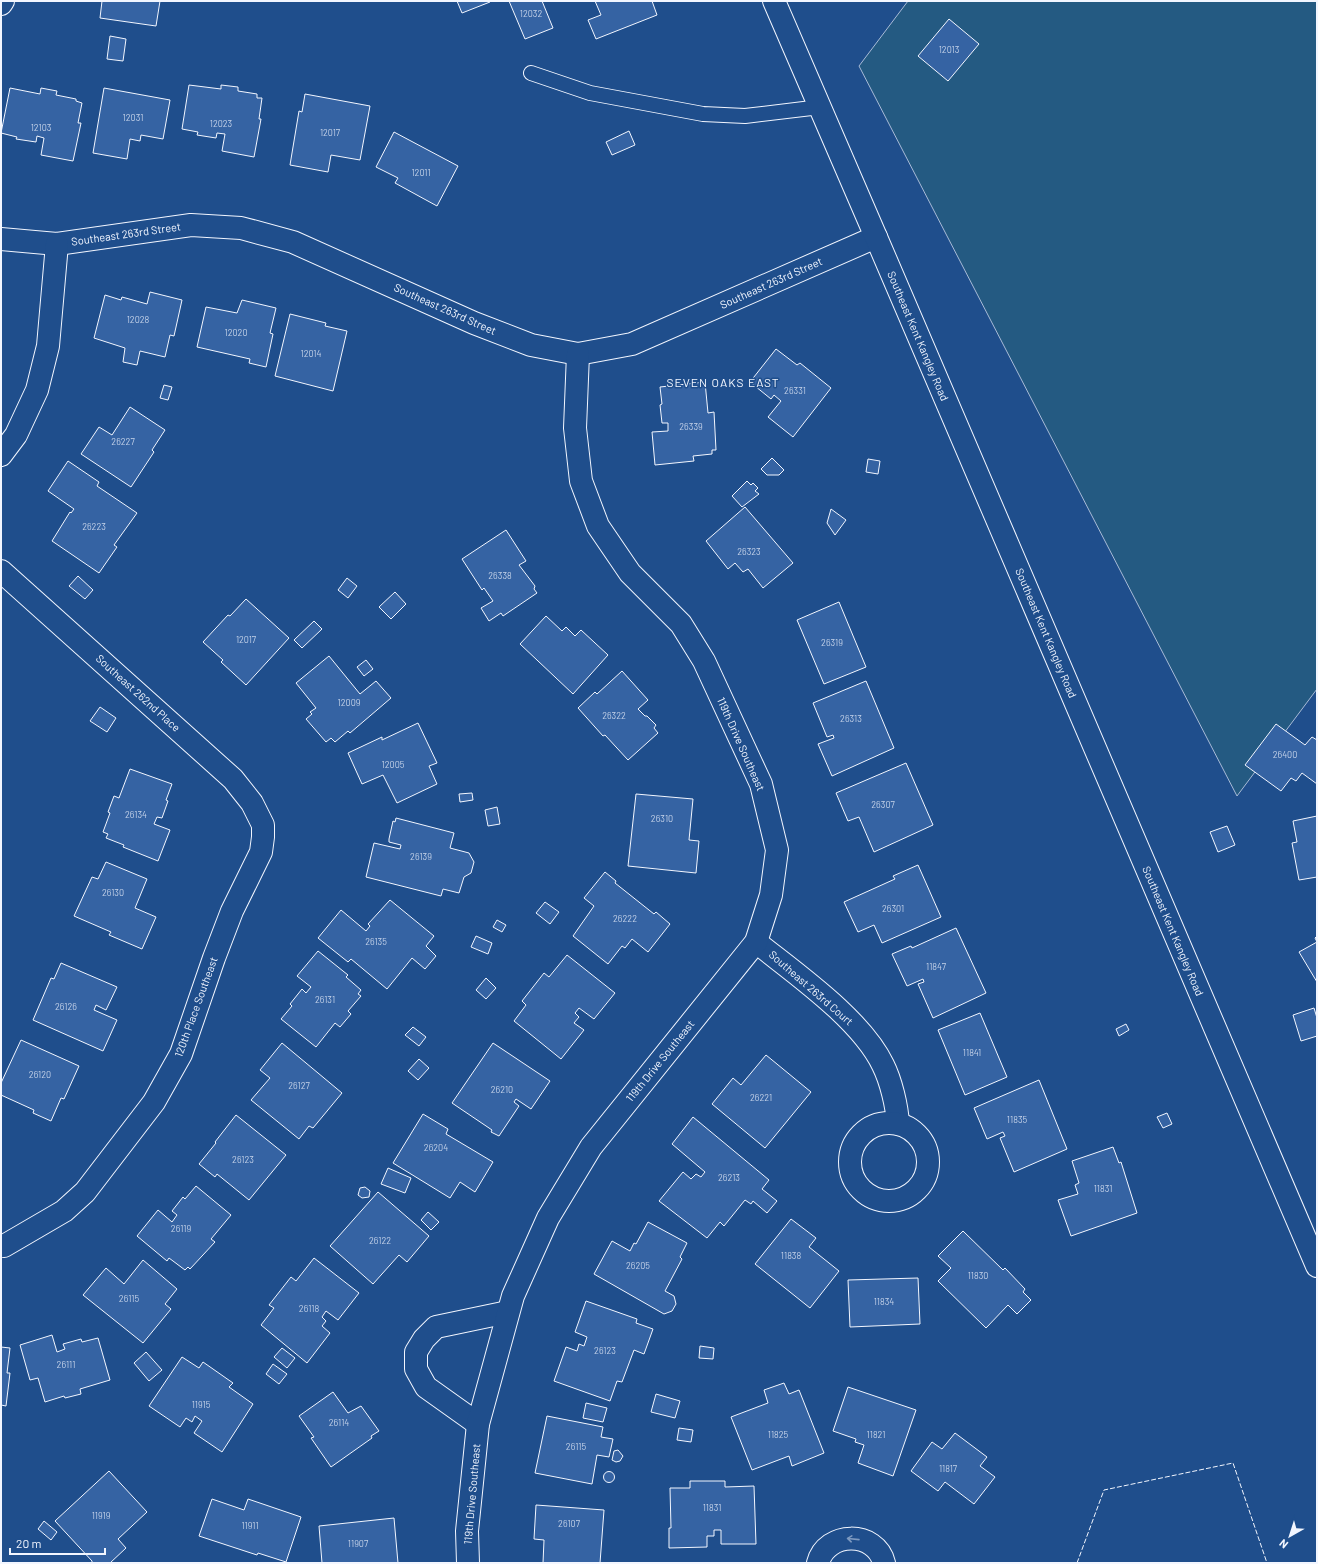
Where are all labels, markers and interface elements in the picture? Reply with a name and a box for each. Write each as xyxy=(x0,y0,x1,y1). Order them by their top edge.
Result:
house number: 12032 xyxy=(520,8,542,19)
house number: 12013 xyxy=(939,44,960,55)
house number: 12031 xyxy=(123,112,143,123)
house number: 12023 xyxy=(210,118,233,129)
house number: 12103 xyxy=(31,122,52,133)
house number: 12017 xyxy=(320,127,341,138)
house number: 12011 xyxy=(411,167,431,178)
street label: Southeast 263rd Street xyxy=(70,219,182,248)
street label: Southeast 263rd Street xyxy=(718,254,824,311)
street label: Southeast Kent Kangley Road xyxy=(885,269,952,403)
street label: Southeast 263rd Street xyxy=(392,280,498,337)
house number: 12028 xyxy=(127,314,150,325)
house number: 12020 xyxy=(225,327,247,338)
house number: 12014 xyxy=(301,348,321,359)
district label: SEVEN OAKS EAST xyxy=(666,375,780,389)
house number: 26331 xyxy=(784,385,806,396)
house number: 26339 xyxy=(679,421,703,432)
house number: 26227 xyxy=(111,436,135,447)
house number: 26223 xyxy=(82,521,106,532)
house number: 26323 xyxy=(737,546,761,557)
street label: Southeast Kent Kangley Road xyxy=(1013,566,1080,700)
house number: 26338 xyxy=(488,570,512,581)
house number: 12017 xyxy=(236,634,257,645)
house number: 26319 xyxy=(821,637,843,648)
street label: Southeast 262nd Place xyxy=(94,651,183,734)
street label: 119th Drive Southeast xyxy=(715,695,768,793)
house number: 12009 xyxy=(338,697,361,708)
house number: 26322 xyxy=(602,710,626,721)
house number: 26313 xyxy=(840,713,862,724)
house number: 26400 xyxy=(1273,749,1297,760)
house number: 12005 xyxy=(382,759,405,770)
house number: 26307 xyxy=(871,799,895,810)
house number: 26134 xyxy=(125,809,147,820)
house number: 26310 xyxy=(651,813,673,824)
house number: 26139 xyxy=(410,851,432,862)
street label: Southeast Kent Kangley Road xyxy=(1140,864,1207,998)
house number: 26130 xyxy=(102,887,124,898)
house number: 26301 xyxy=(882,903,904,914)
house number: 26222 xyxy=(613,913,637,924)
house number: 26135 xyxy=(365,936,387,947)
street label: Southeast 263rd Court xyxy=(767,948,856,1028)
street label: 120th Place Southeast xyxy=(171,955,220,1059)
house number: 11847 xyxy=(926,961,947,972)
house number: 26131 xyxy=(315,994,335,1005)
house number: 26126 xyxy=(55,1001,77,1012)
street label: 119th Drive Southeast xyxy=(623,1017,697,1104)
house number: 11841 xyxy=(963,1047,981,1058)
house number: 26120 xyxy=(29,1069,51,1080)
house number: 26127 xyxy=(288,1080,311,1091)
house number: 26210 xyxy=(491,1084,513,1095)
house number: 26221 xyxy=(750,1092,772,1103)
house number: 11835 xyxy=(1007,1114,1028,1125)
house number: 26204 xyxy=(424,1142,448,1153)
house number: 26123 xyxy=(232,1154,254,1165)
house number: 26213 xyxy=(718,1172,740,1183)
house number: 11831 xyxy=(1094,1183,1112,1194)
house number: 26119 xyxy=(171,1223,191,1234)
house number: 26122 xyxy=(369,1235,391,1246)
house number: 11838 xyxy=(781,1250,801,1261)
house number: 26205 xyxy=(626,1260,650,1271)
house number: 11830 xyxy=(968,1270,988,1281)
house number: 26115 xyxy=(119,1293,139,1304)
house number: 11834 xyxy=(874,1296,894,1307)
house number: 26118 xyxy=(299,1303,319,1314)
house number: 26123 xyxy=(594,1345,616,1356)
house number: 26111 xyxy=(57,1359,75,1370)
house number: 11915 xyxy=(192,1399,211,1410)
house number: 26114 xyxy=(329,1417,349,1428)
house number: 11825 xyxy=(768,1429,789,1440)
house number: 11821 xyxy=(867,1429,885,1440)
house number: 26115 xyxy=(566,1441,586,1452)
street label: 119th Drive Southeast xyxy=(461,1443,482,1545)
house number: 11817 xyxy=(939,1463,958,1474)
house number: 11831 xyxy=(703,1502,721,1513)
house number: 11919 xyxy=(92,1510,111,1521)
north arrow xyxy=(1270,1516,1310,1556)
house number: 26107 xyxy=(558,1518,581,1529)
house number: 11911 xyxy=(241,1520,259,1531)
scale bar xyxy=(10,1530,105,1556)
one-way arrow xyxy=(847,1535,860,1543)
text: 20 m xyxy=(16,1536,42,1550)
text: N xyxy=(1276,1537,1290,1552)
house number: 11907 xyxy=(348,1538,369,1549)

